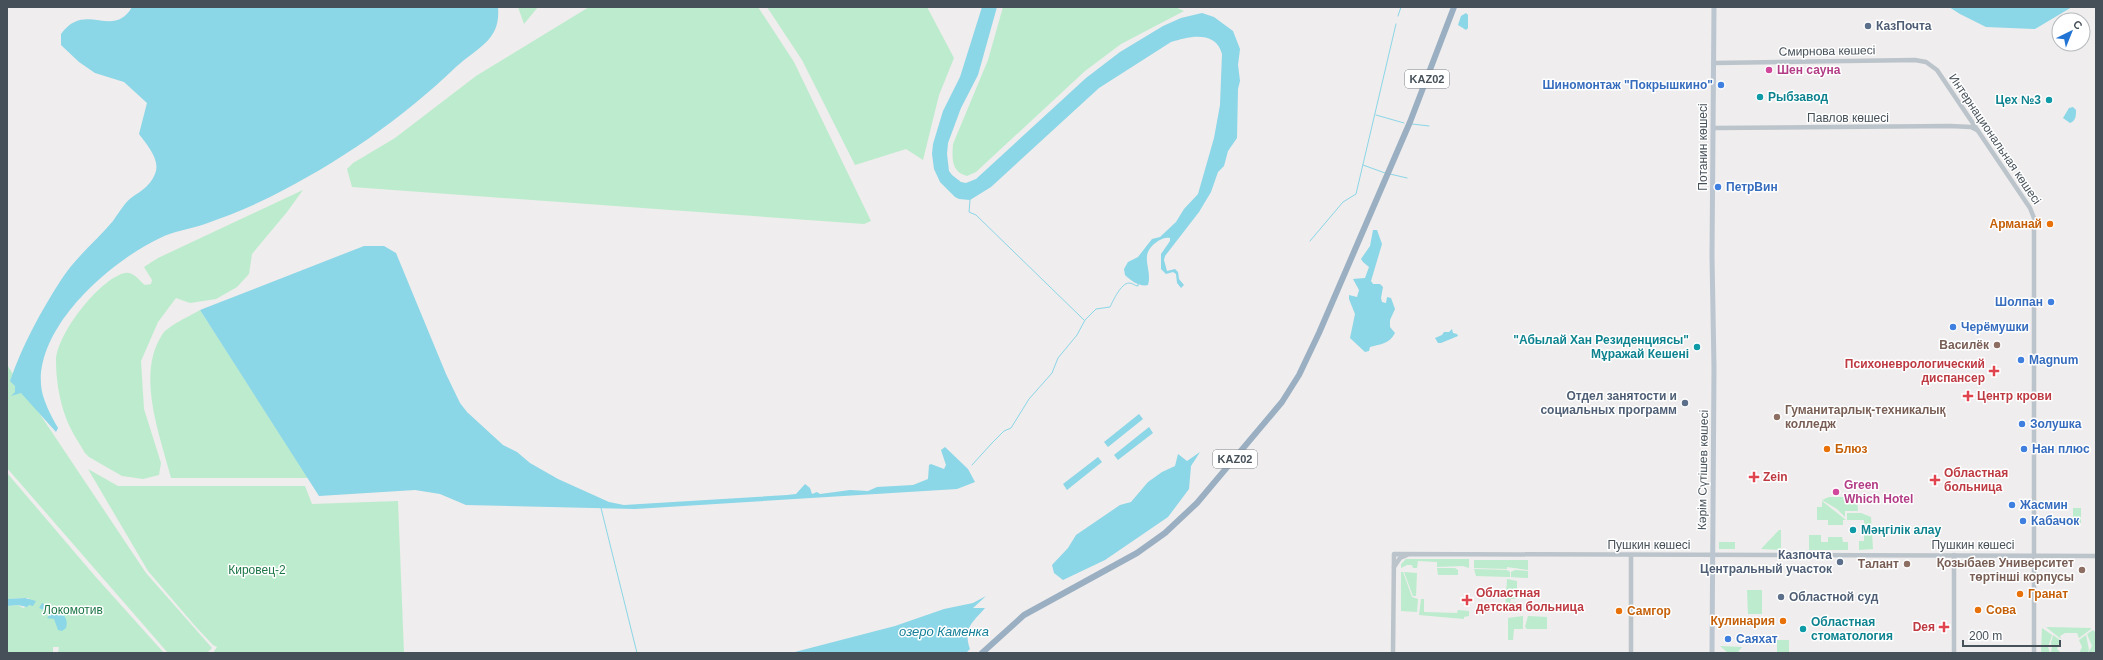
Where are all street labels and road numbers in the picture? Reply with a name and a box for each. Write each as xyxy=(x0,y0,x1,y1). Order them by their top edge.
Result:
street label: Смирнова көшесі xyxy=(1779,43,1875,59)
road number: KAZ02 xyxy=(1405,70,1449,88)
street label: Интернациональная көшесі xyxy=(1946,71,2044,207)
street label: Потанин көшесі xyxy=(1696,103,1710,191)
street label: Павлов көшесі xyxy=(1807,111,1889,125)
street label: Кәрім Сүтішев көшесі xyxy=(1695,410,1711,530)
road number: KAZ02 xyxy=(1213,450,1257,468)
street label: Пушкин көшесі xyxy=(1607,538,1691,552)
street label: Пушкин көшесі xyxy=(1931,538,2015,552)

